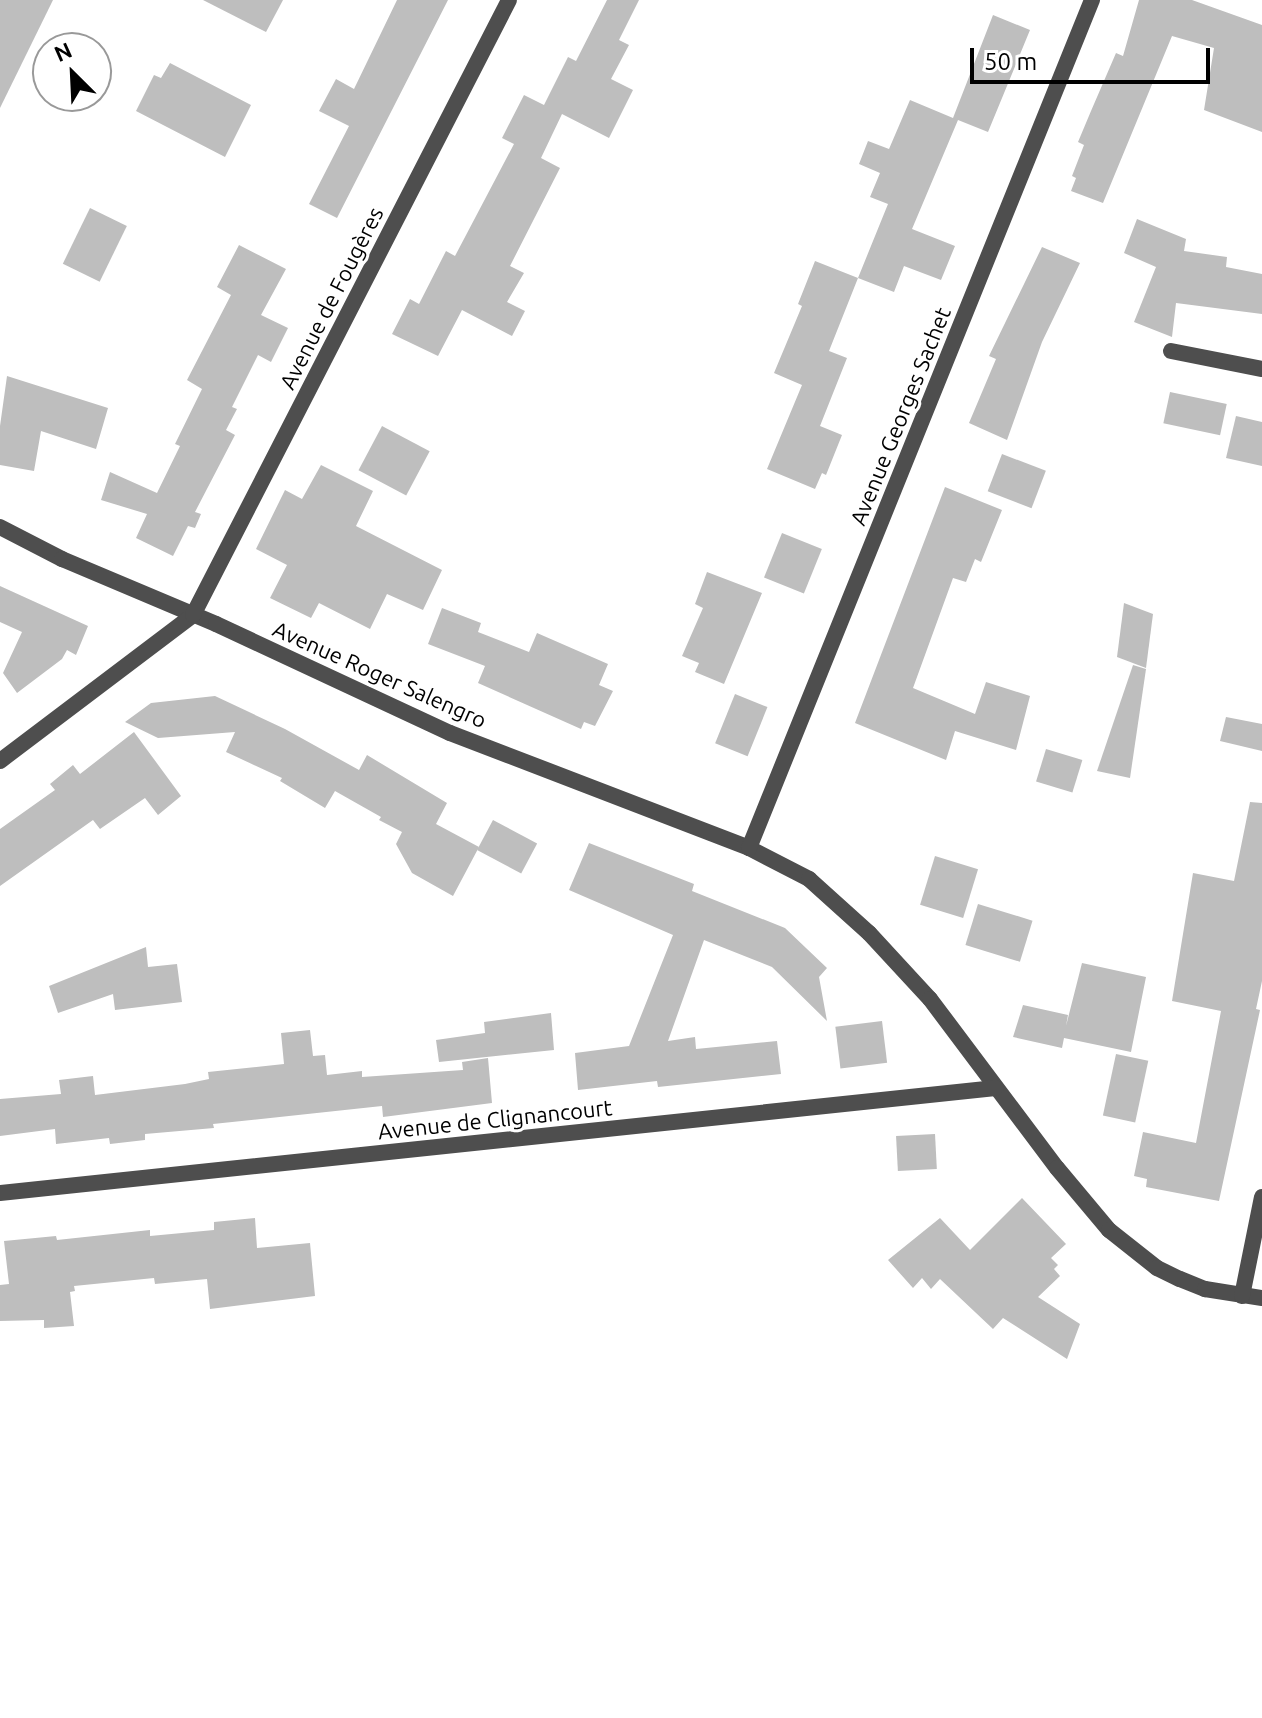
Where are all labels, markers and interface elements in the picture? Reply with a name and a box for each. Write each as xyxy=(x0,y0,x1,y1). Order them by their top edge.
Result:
north arrow xyxy=(32,32,112,112)
scale bar xyxy=(974,32,1214,82)
text: N xyxy=(50,37,75,66)
text: 50 m xyxy=(984,48,1037,75)
street label: Avenue de Fougères xyxy=(274,202,388,394)
street label: Avenue Georges Sachet xyxy=(844,303,956,529)
street label: Avenue Roger Salengro xyxy=(269,615,491,733)
street label: Avenue de Clignancourt xyxy=(377,1094,613,1144)

